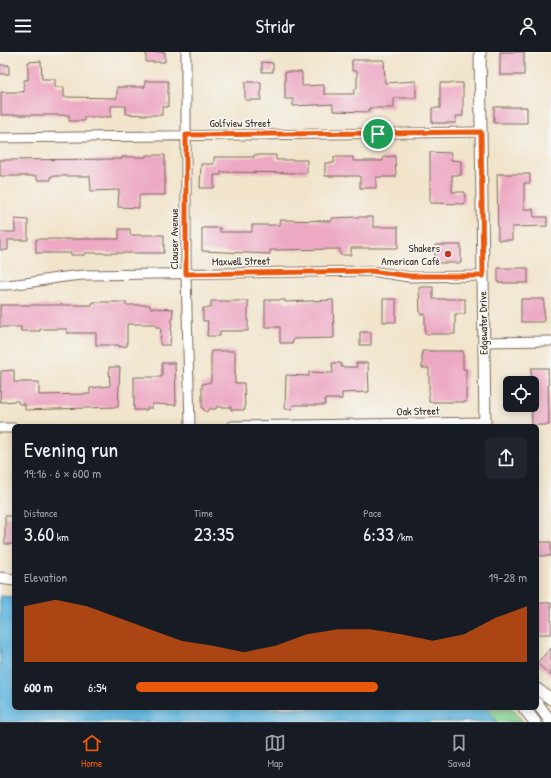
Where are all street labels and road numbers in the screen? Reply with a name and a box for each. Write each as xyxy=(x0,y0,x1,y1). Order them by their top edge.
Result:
street label: Golfview Street xyxy=(209,116,271,130)
street label: Clouser Avenue xyxy=(167,208,181,270)
street label: Maxwell Street xyxy=(212,253,270,269)
street label: Edgewater Drive xyxy=(475,291,491,355)
street label: Oak Street xyxy=(396,404,440,418)

